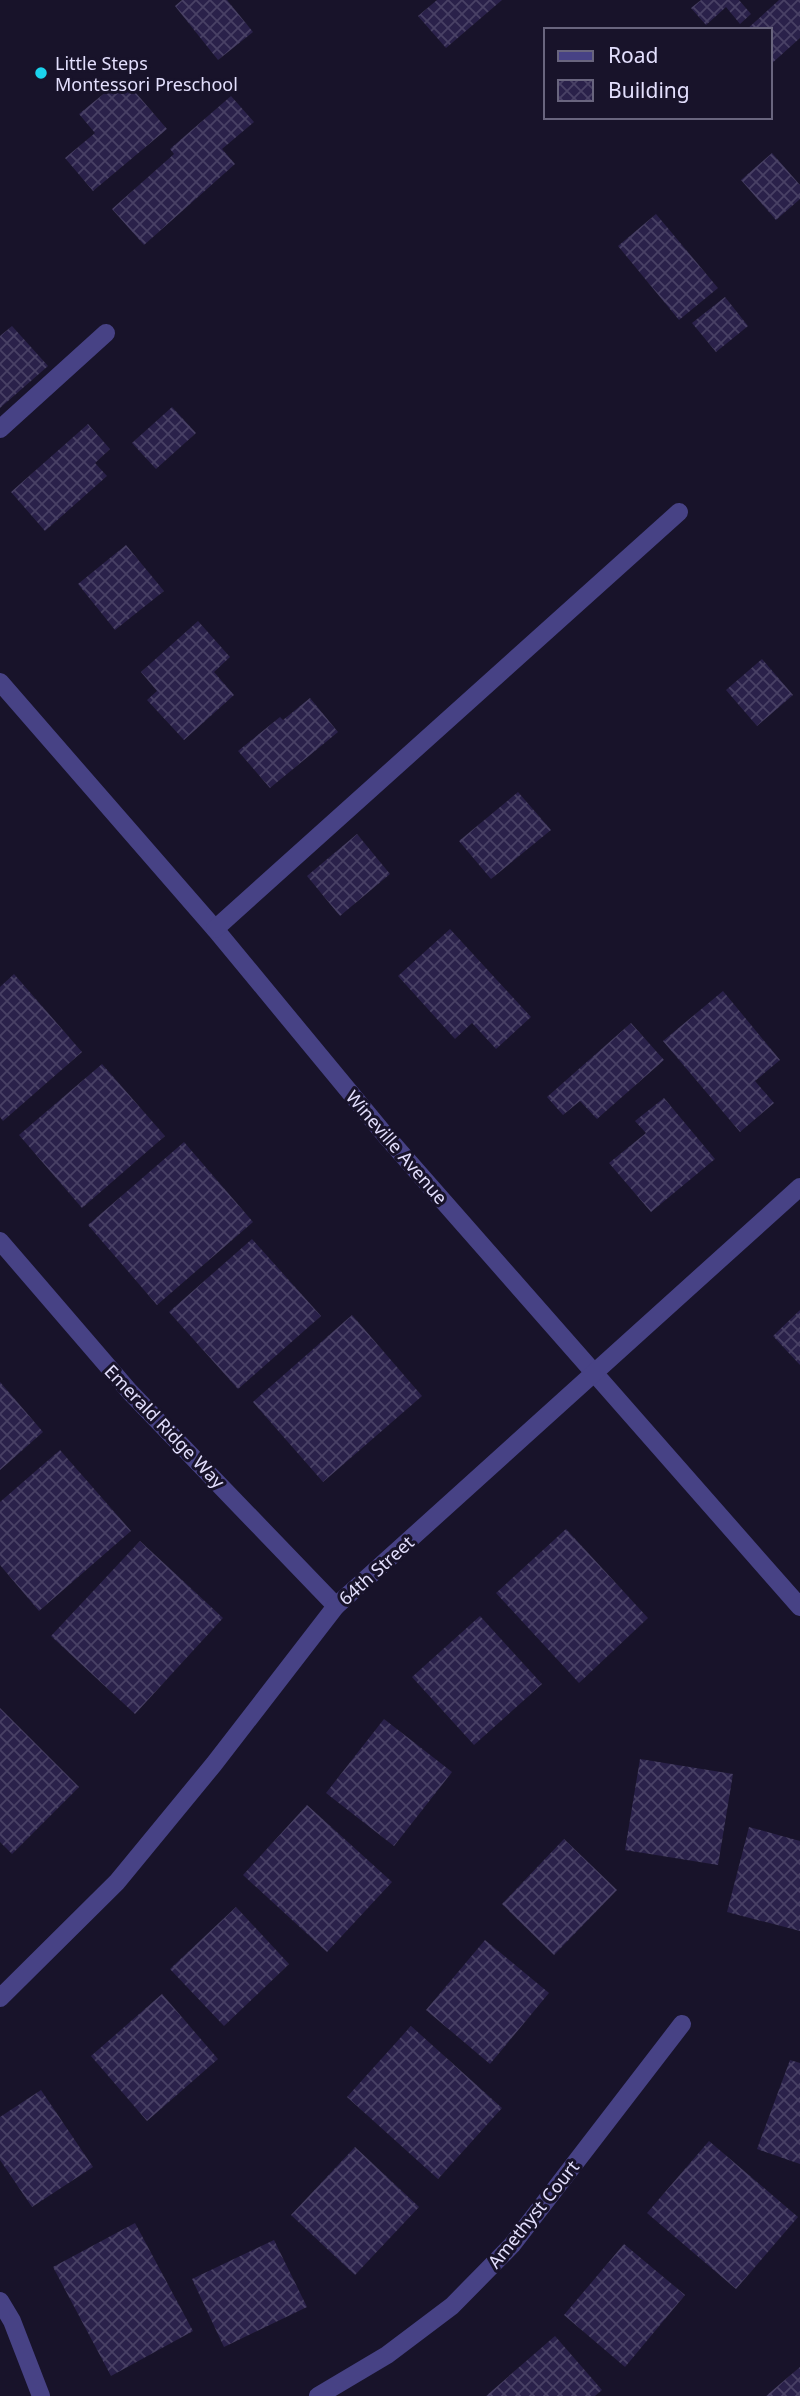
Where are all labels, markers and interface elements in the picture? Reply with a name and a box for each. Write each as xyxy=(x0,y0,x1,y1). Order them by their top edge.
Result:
legend xyxy=(544,28,772,119)
text: Road xyxy=(608,41,658,69)
place label: Little Steps Montessori Preschool xyxy=(55,51,238,96)
marker: Little Steps Montessori Preschool xyxy=(33,65,49,81)
text: Building xyxy=(608,76,690,104)
street label: Wineville Avenue xyxy=(341,1085,453,1209)
street label: Emerald Ridge Way xyxy=(100,1359,231,1494)
street label: 64th Street xyxy=(333,1530,419,1610)
street label: Amethyst Court xyxy=(482,2155,584,2273)

